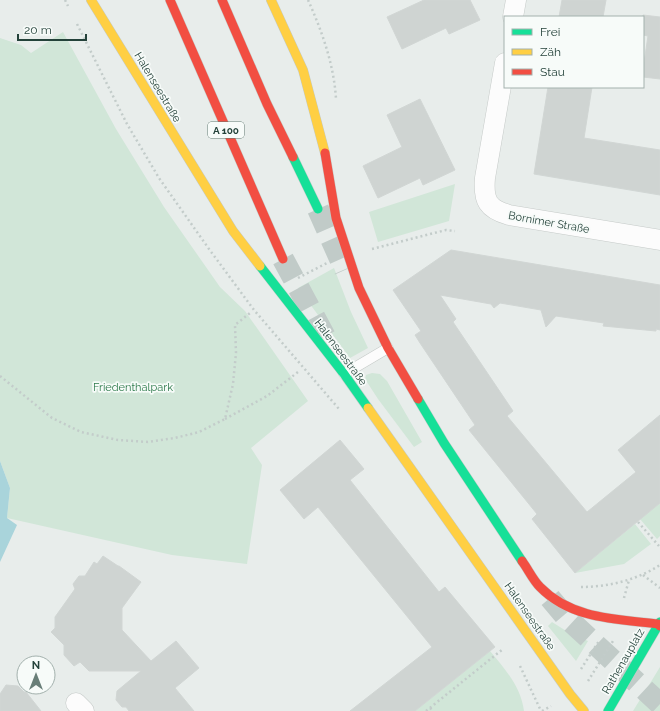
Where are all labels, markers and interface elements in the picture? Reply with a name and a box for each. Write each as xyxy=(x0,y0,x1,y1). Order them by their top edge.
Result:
scale bar xyxy=(18,16,86,42)
legend xyxy=(504,16,644,88)
text: 20 m xyxy=(24,23,52,37)
text: Frei xyxy=(540,25,560,39)
text: Zäh xyxy=(540,45,561,59)
street label: Halenseestraße xyxy=(132,50,184,125)
text: Stau xyxy=(540,65,565,79)
road number: A 100 xyxy=(208,122,244,138)
street label: Bornimer Straße xyxy=(507,209,591,236)
street label: Halenseestraße xyxy=(311,317,370,388)
park label: Friedenthalpark xyxy=(93,381,173,394)
street label: Halenseestraße xyxy=(501,580,558,653)
street label: Rathenauplatz xyxy=(599,626,648,696)
north arrow xyxy=(16,655,56,695)
text: N xyxy=(32,659,40,672)

